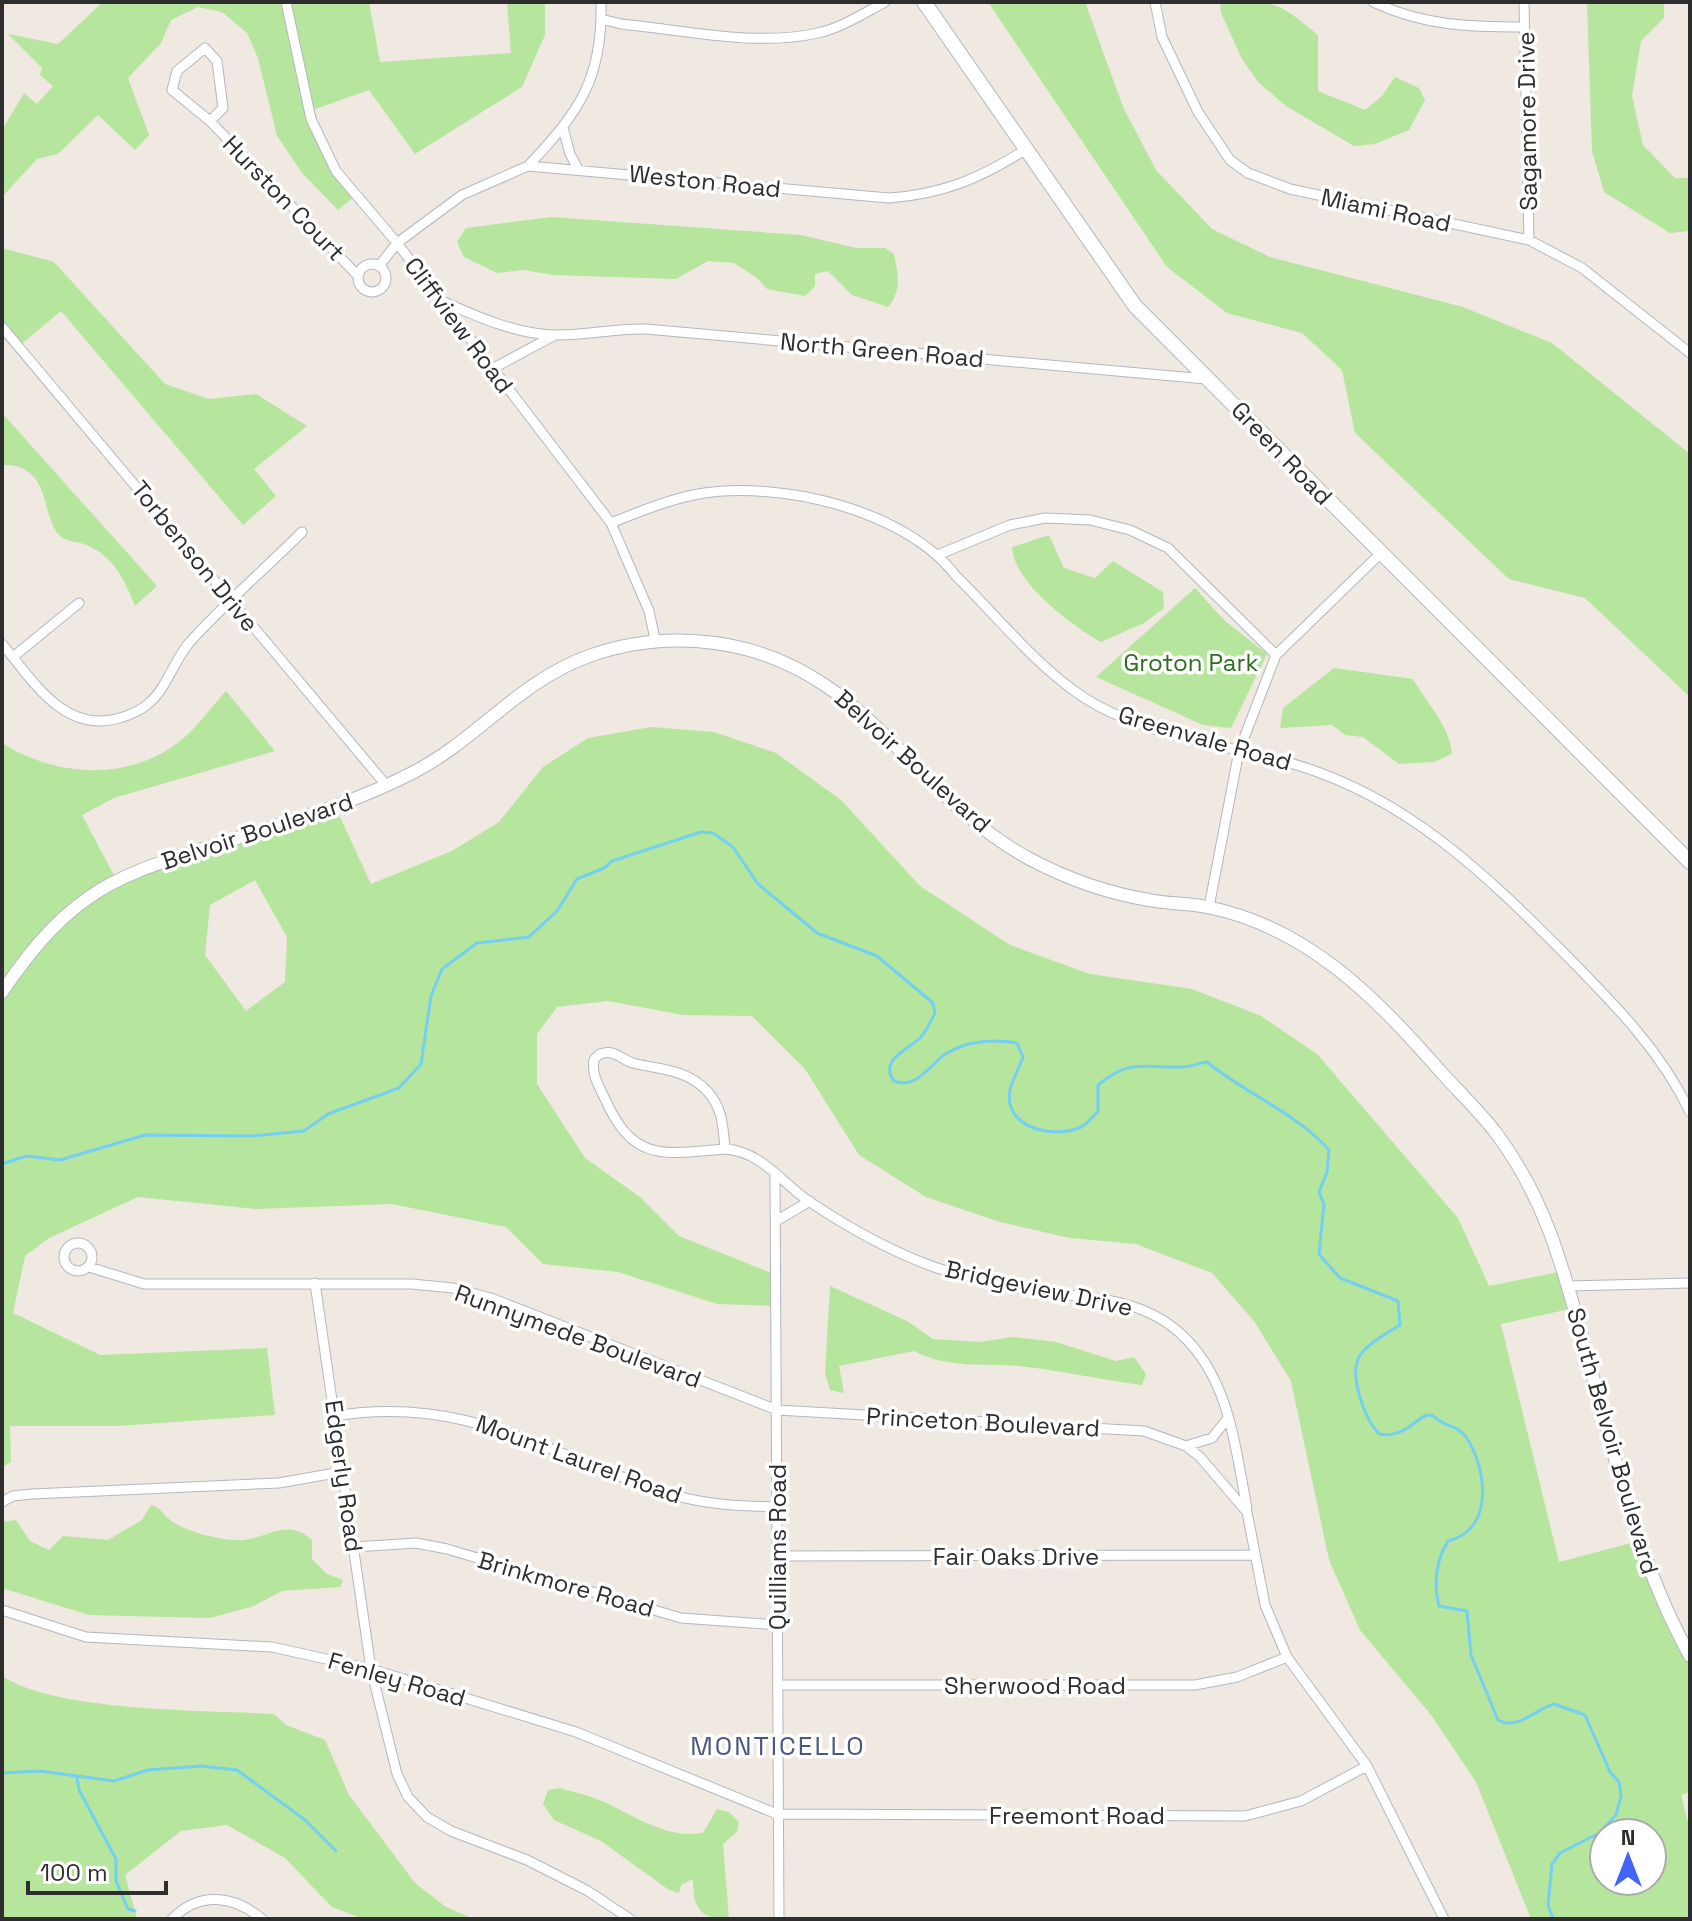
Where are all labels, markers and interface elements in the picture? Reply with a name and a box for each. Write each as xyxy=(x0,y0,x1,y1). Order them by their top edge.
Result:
street label: Sagamore Drive xyxy=(1510,31,1544,211)
street label: Hurston Court xyxy=(216,129,352,267)
street label: Weston Road xyxy=(628,158,782,204)
street label: Miami Road xyxy=(1318,181,1454,239)
street label: Cliffview Road xyxy=(398,251,520,399)
street label: North Green Road xyxy=(779,326,985,374)
street label: Green Road xyxy=(1225,395,1339,511)
street label: Torbenson Drive xyxy=(124,474,266,638)
park label: Groton Park xyxy=(1123,647,1259,678)
street label: Belvoir Boulevard xyxy=(828,683,998,839)
street label: Greenvale Road xyxy=(1115,698,1295,778)
street label: Belvoir Boulevard xyxy=(157,785,357,877)
street label: Bridgeview Drive xyxy=(942,1253,1136,1323)
street label: Runnymede Boulevard xyxy=(451,1277,705,1395)
street label: South Belvoir Boulevard xyxy=(1560,1304,1666,1578)
street label: Edgerly Road xyxy=(318,1398,370,1554)
street label: Princeton Boulevard xyxy=(865,1400,1101,1444)
street label: Mount Laurel Road xyxy=(472,1407,686,1511)
street label: Quilliams Road xyxy=(762,1464,793,1630)
street label: Fair Oaks Drive xyxy=(933,1541,1099,1572)
street label: Brinkmore Road xyxy=(474,1544,658,1624)
street label: Fenley Road xyxy=(325,1645,469,1713)
street label: Sherwood Road xyxy=(944,1670,1126,1701)
district label: MONTICELLO xyxy=(690,1729,866,1763)
street label: Freemont Road xyxy=(989,1800,1165,1831)
north arrow xyxy=(1588,1817,1668,1897)
text: N xyxy=(1621,1823,1635,1851)
scale bar xyxy=(28,1845,166,1895)
text: 100 m xyxy=(40,1857,108,1888)

